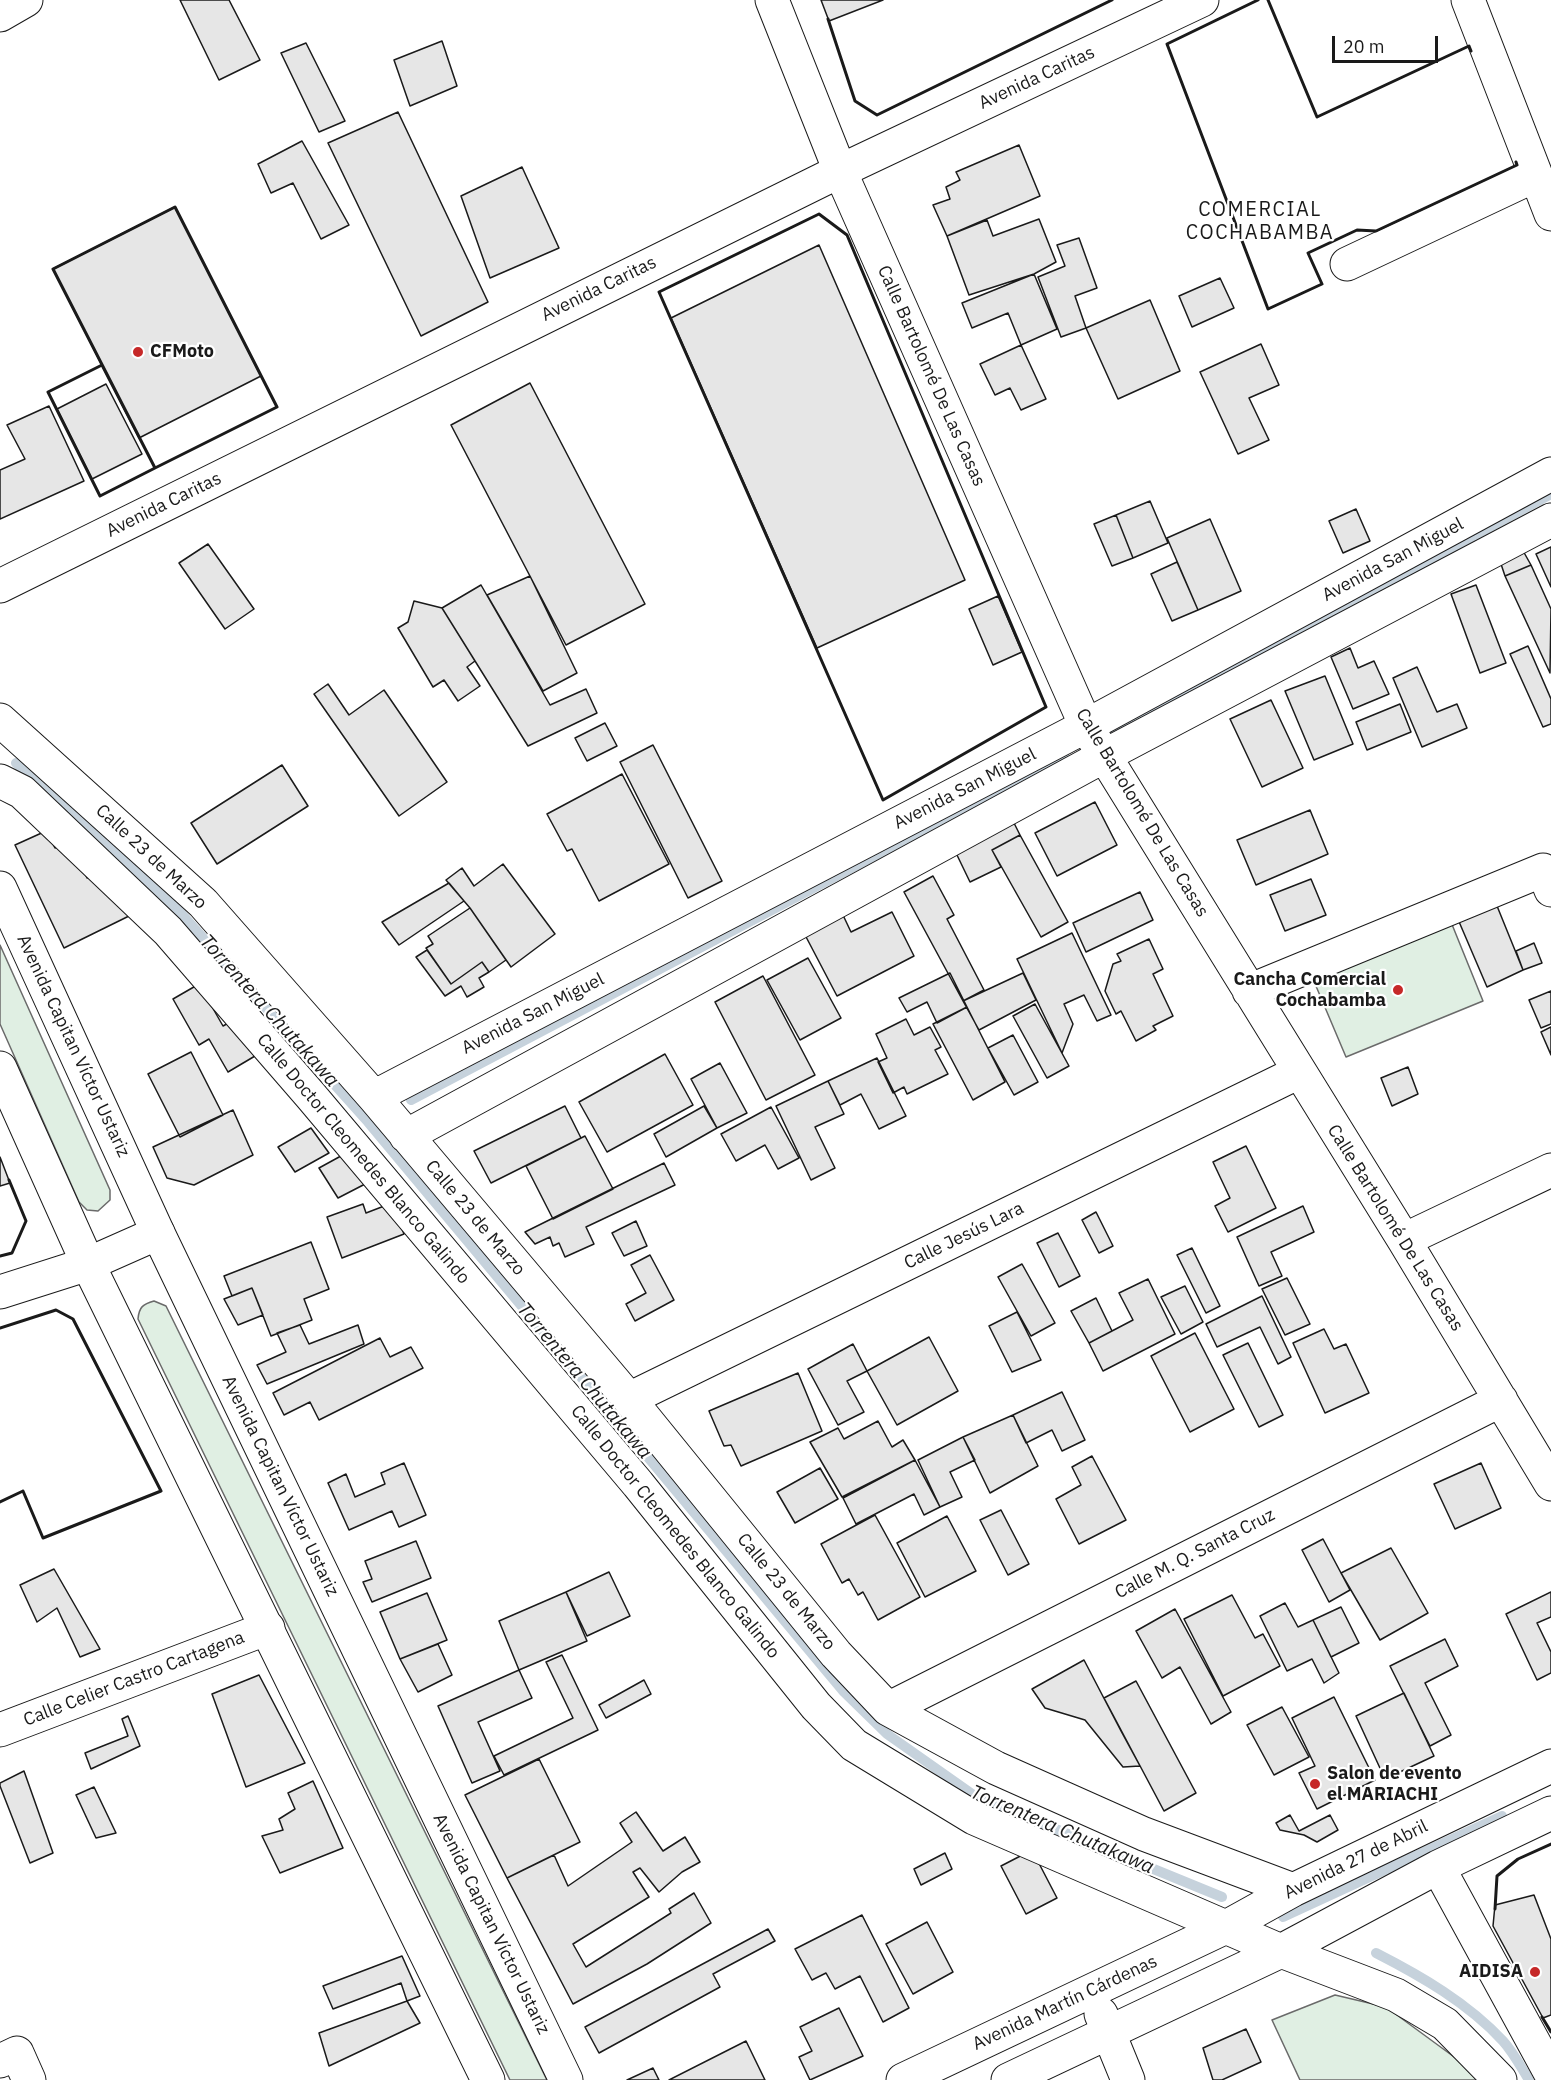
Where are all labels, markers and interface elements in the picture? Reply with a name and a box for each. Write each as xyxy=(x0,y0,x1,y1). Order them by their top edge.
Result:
scale bar xyxy=(1335,24,1442,62)
text: 20 m xyxy=(1343,35,1385,58)
street label: Avenida Caritas xyxy=(976,42,1098,114)
district label: COMERCIAL COCHABAMBA xyxy=(1186,198,1334,245)
street label: Avenida Caritas xyxy=(538,252,660,326)
street label: Calle Bartolomé De Las Casas xyxy=(872,262,990,490)
place label: CFMoto xyxy=(150,341,214,363)
marker: CFMoto xyxy=(131,345,145,359)
street label: Avenida Caritas xyxy=(103,468,225,542)
street label: Avenida San Miguel xyxy=(1319,514,1467,606)
street label: Calle Bartolomé De Las Casas xyxy=(1071,705,1213,921)
street label: Avenida San Miguel xyxy=(890,744,1040,834)
street label: Calle 23 de Marzo xyxy=(91,800,211,914)
water label: Torrentera Chutakawa xyxy=(194,930,344,1092)
street label: Avenida Capitan Víctor Ustariz xyxy=(12,931,134,1161)
street label: Avenida San Miguel xyxy=(458,969,608,1059)
place label: Cancha Comercial Cochabamba xyxy=(1233,969,1386,1012)
marker: Cancha Comercial Cochabamba xyxy=(1391,983,1405,997)
street label: Calle Doctor Cleomedes Blanco Galindo xyxy=(252,1029,474,1289)
street label: Calle Bartolomé De Las Casas xyxy=(1322,1121,1468,1335)
street label: Calle 23 de Marzo xyxy=(420,1156,530,1280)
street label: Calle Jesús Lara xyxy=(901,1198,1027,1274)
water label: Torrentera Chutakawa xyxy=(511,1298,657,1464)
street label: Avenida Capitan Víctor Ustariz xyxy=(217,1372,343,1600)
street label: Calle Doctor Cleomedes Blanco Galindo xyxy=(566,1401,784,1663)
street label: Calle M. Q. Santa Cruz xyxy=(1111,1504,1279,1604)
street label: Calle 23 de Marzo xyxy=(732,1529,840,1655)
street label: Calle Celier Castro Cartagena xyxy=(20,1627,248,1731)
place label: Salon de evento el MARIACHI xyxy=(1327,1763,1462,1806)
marker: Salon de evento el MARIACHI xyxy=(1308,1777,1322,1791)
water label: Torrentera Chutakawa xyxy=(967,1780,1157,1880)
street label: Avenida Capitan Víctor Ustariz xyxy=(428,1810,554,2038)
street label: Avenida 27 de Abril xyxy=(1281,1816,1431,1904)
street label: Avenida Martín Cárdenas xyxy=(969,1951,1161,2055)
place label: AIDISA xyxy=(1459,1961,1523,1983)
marker: AIDISA xyxy=(1528,1965,1542,1979)

